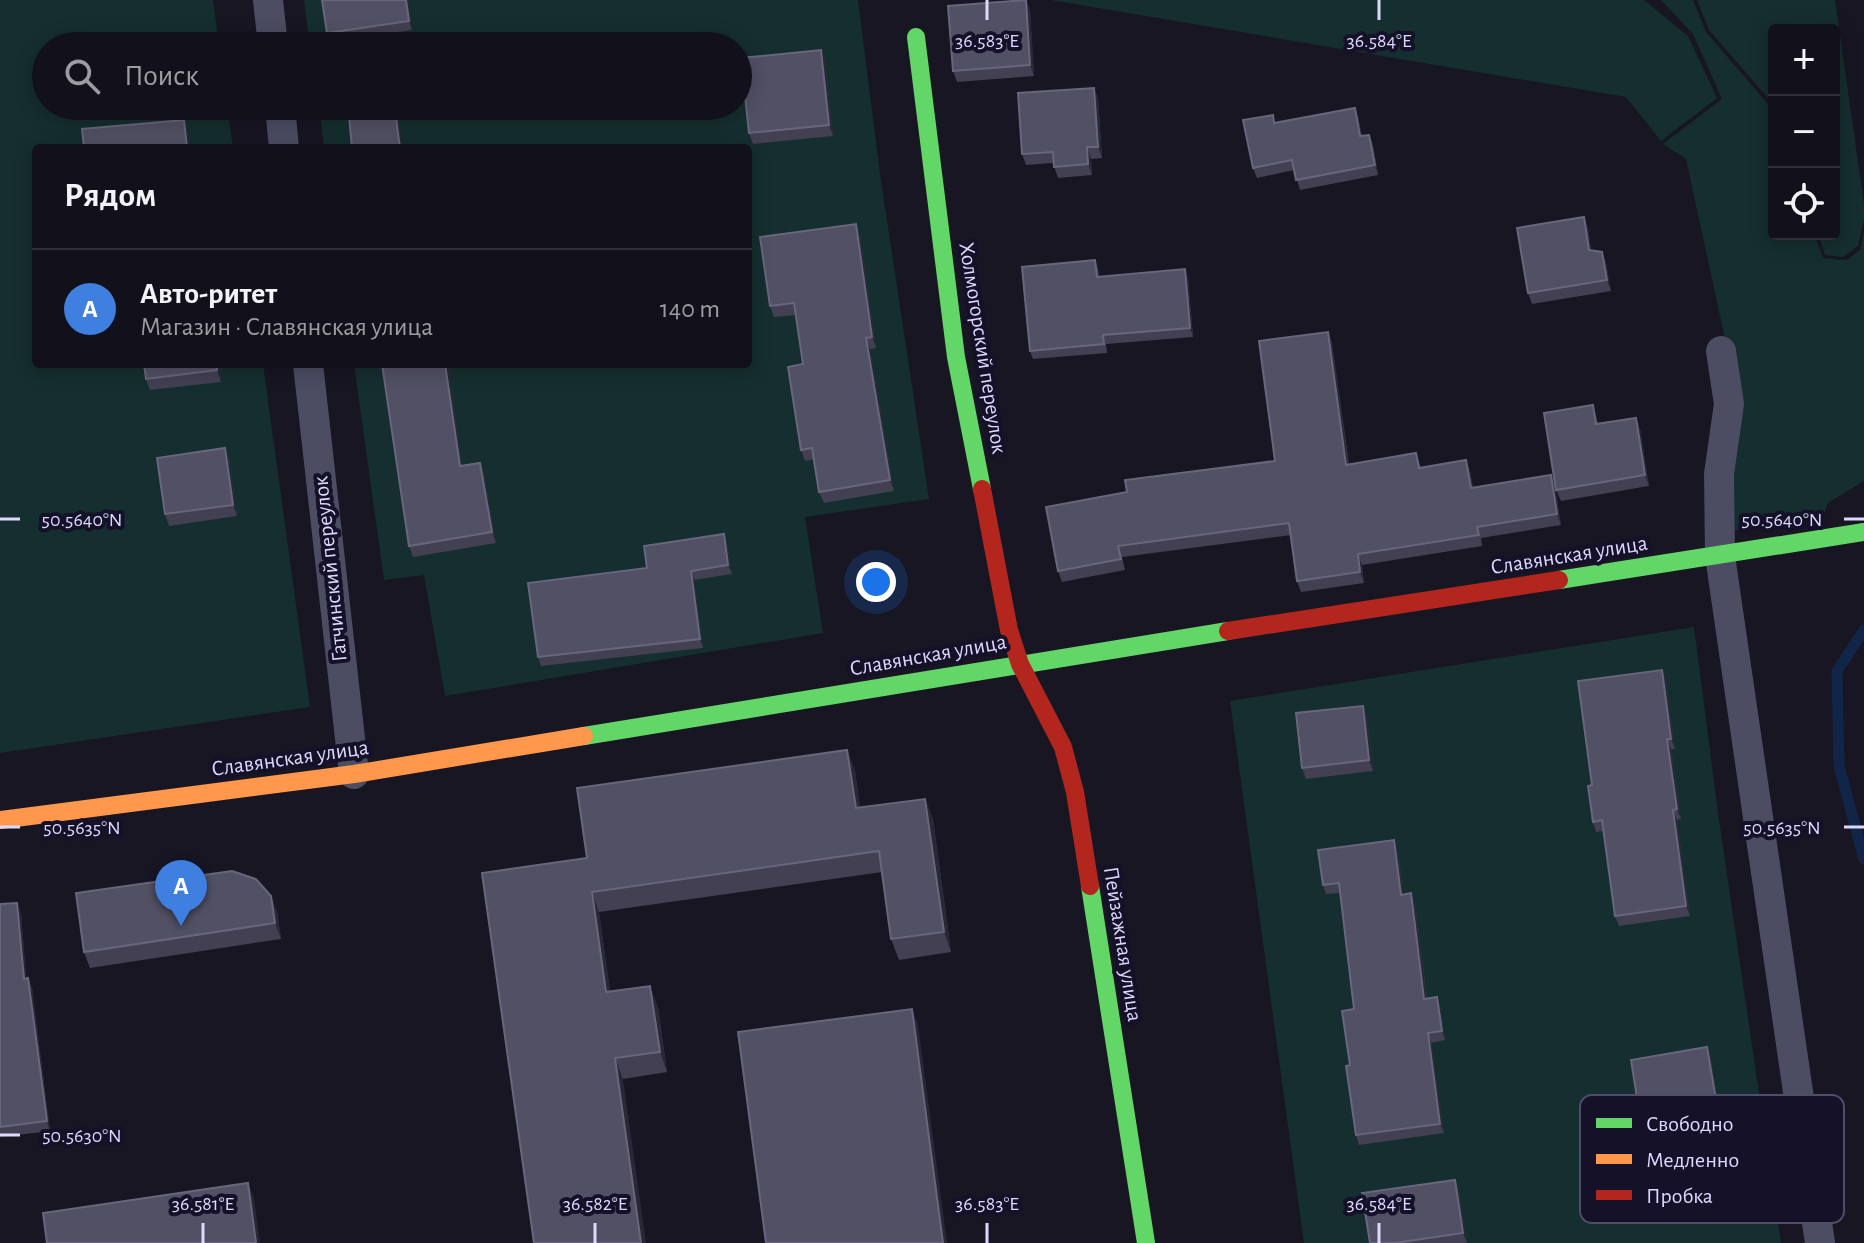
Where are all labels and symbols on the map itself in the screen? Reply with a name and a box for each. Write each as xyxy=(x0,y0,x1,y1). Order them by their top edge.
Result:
text: 36.583°E xyxy=(955,31,1019,51)
text: 36.584°E xyxy=(1346,31,1412,51)
street label: Холмогорский переулок xyxy=(955,241,1011,455)
street label: Гатчинский переулок xyxy=(309,475,351,663)
text: 50.5640°N xyxy=(42,510,122,530)
text: 50.5640°N xyxy=(1742,510,1822,530)
street label: Славянская улица xyxy=(1489,532,1649,578)
your location xyxy=(856,562,896,602)
street label: Славянская улица xyxy=(848,630,1008,680)
street label: Славянская улица xyxy=(210,736,370,780)
text: 50.5635°N xyxy=(43,818,121,838)
text: 50.5635°N xyxy=(1743,818,1821,838)
pin: A xyxy=(155,860,207,926)
street label: Пейзажная улица xyxy=(1100,865,1146,1023)
legend xyxy=(1580,1095,1844,1223)
text: Свободно xyxy=(1646,1113,1734,1135)
text: 50.5630°N xyxy=(42,1126,122,1146)
text: Медленно xyxy=(1646,1149,1739,1171)
text: Пробка xyxy=(1646,1185,1713,1207)
text: 36.581°E xyxy=(172,1194,235,1214)
text: 36.582°E xyxy=(563,1194,628,1214)
text: 36.583°E xyxy=(955,1194,1019,1214)
text: 36.584°E xyxy=(1346,1194,1412,1214)

